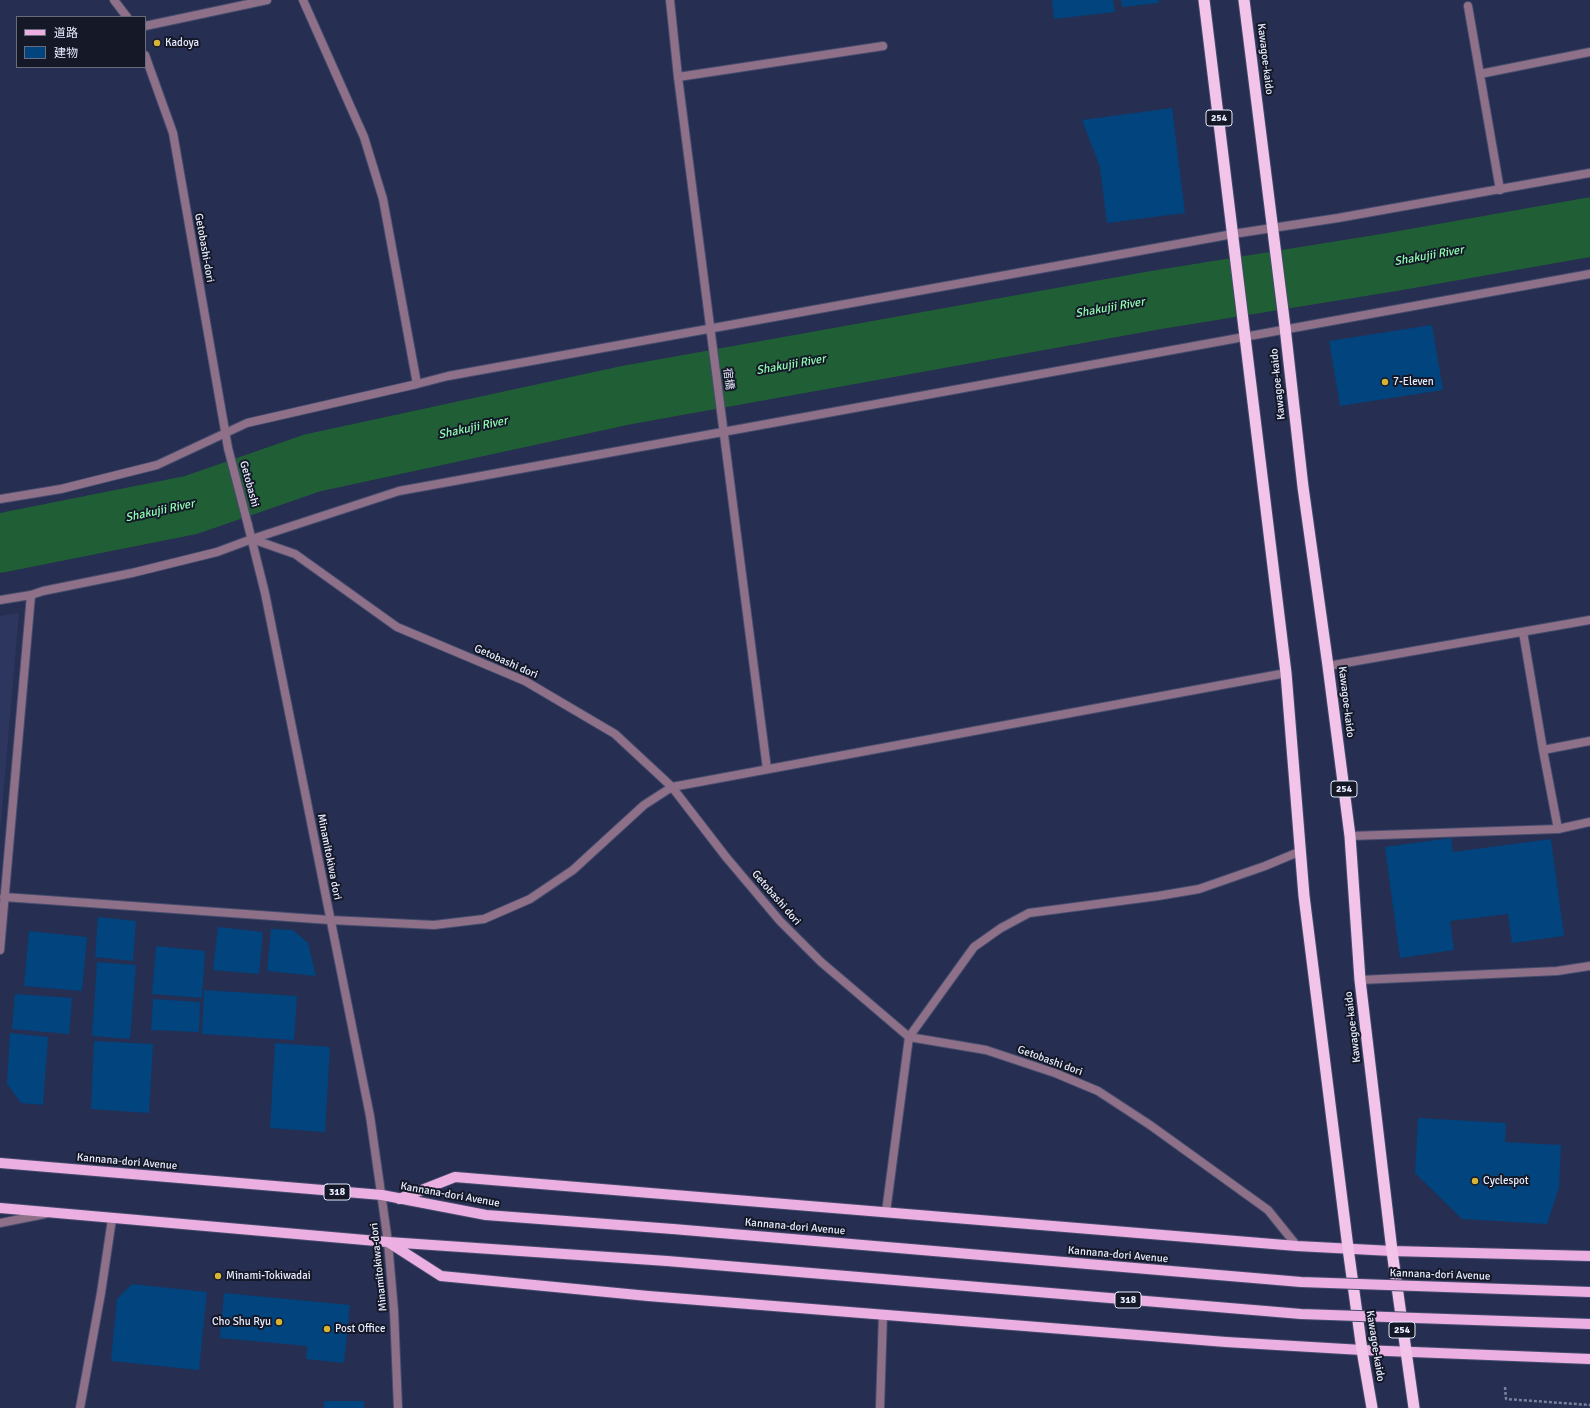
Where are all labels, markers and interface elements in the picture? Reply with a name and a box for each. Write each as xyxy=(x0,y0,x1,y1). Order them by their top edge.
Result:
legend xyxy=(16,16,146,68)
street label: Kawagoe-kaido xyxy=(1254,23,1276,95)
text: 道路 xyxy=(54,26,78,41)
place label: Kadoya xyxy=(165,36,199,50)
marker: Kadoya xyxy=(152,38,162,48)
text: 建物 xyxy=(54,46,78,61)
road number: 254 xyxy=(1206,110,1232,126)
street label: Getobashi-dori xyxy=(191,212,217,284)
water label: Shakujii River xyxy=(1393,243,1465,269)
water label: Shakujii River xyxy=(1074,295,1146,321)
street label: Kawagoe-kaido xyxy=(1268,348,1288,420)
water label: Shakujii River xyxy=(755,352,827,378)
street label: 宿橋 xyxy=(720,367,736,391)
place label: 7-Eleven xyxy=(1393,375,1434,389)
marker: 7-Eleven xyxy=(1380,377,1390,387)
water label: Shakujii River xyxy=(437,414,509,442)
street label: Getobashi xyxy=(237,459,261,509)
water label: Shakujii River xyxy=(124,497,196,525)
street label: Getobashi dori xyxy=(472,642,540,682)
street label: Kawagoe-kaido xyxy=(1335,666,1357,738)
road number: 254 xyxy=(1331,781,1357,797)
street label: Minamitokiwa dori xyxy=(314,813,344,901)
street label: Getobashi dori xyxy=(749,868,803,928)
street label: Kawagoe-kaido xyxy=(1342,991,1364,1063)
street label: Getobashi dori xyxy=(1016,1043,1084,1079)
street label: Kannana-dori Avenue xyxy=(76,1151,178,1173)
place label: Cyclespot xyxy=(1483,1174,1529,1188)
marker: Cyclespot xyxy=(1470,1176,1480,1186)
street label: Kannana-dori Avenue xyxy=(399,1180,501,1210)
road number: 318 xyxy=(324,1184,350,1200)
street label: Kannana-dori Avenue xyxy=(744,1216,846,1238)
street label: Minamitokiwa-dori xyxy=(368,1222,390,1312)
street label: Kannana-dori Avenue xyxy=(1067,1244,1169,1266)
street label: Kannana-dori Avenue xyxy=(1389,1267,1491,1283)
place label: Minami-Tokiwadai xyxy=(226,1269,311,1283)
marker: Minami-Tokiwadai xyxy=(213,1271,223,1281)
road number: 318 xyxy=(1115,1292,1141,1308)
street label: Kawagoe-kaido xyxy=(1363,1309,1387,1383)
place label: Cho Shu Ryu xyxy=(212,1315,271,1329)
marker: Cho Shu Ryu xyxy=(274,1317,284,1327)
place label: Post Office xyxy=(335,1322,385,1336)
road number: 254 xyxy=(1389,1322,1415,1338)
marker: Post Office xyxy=(322,1324,332,1334)

